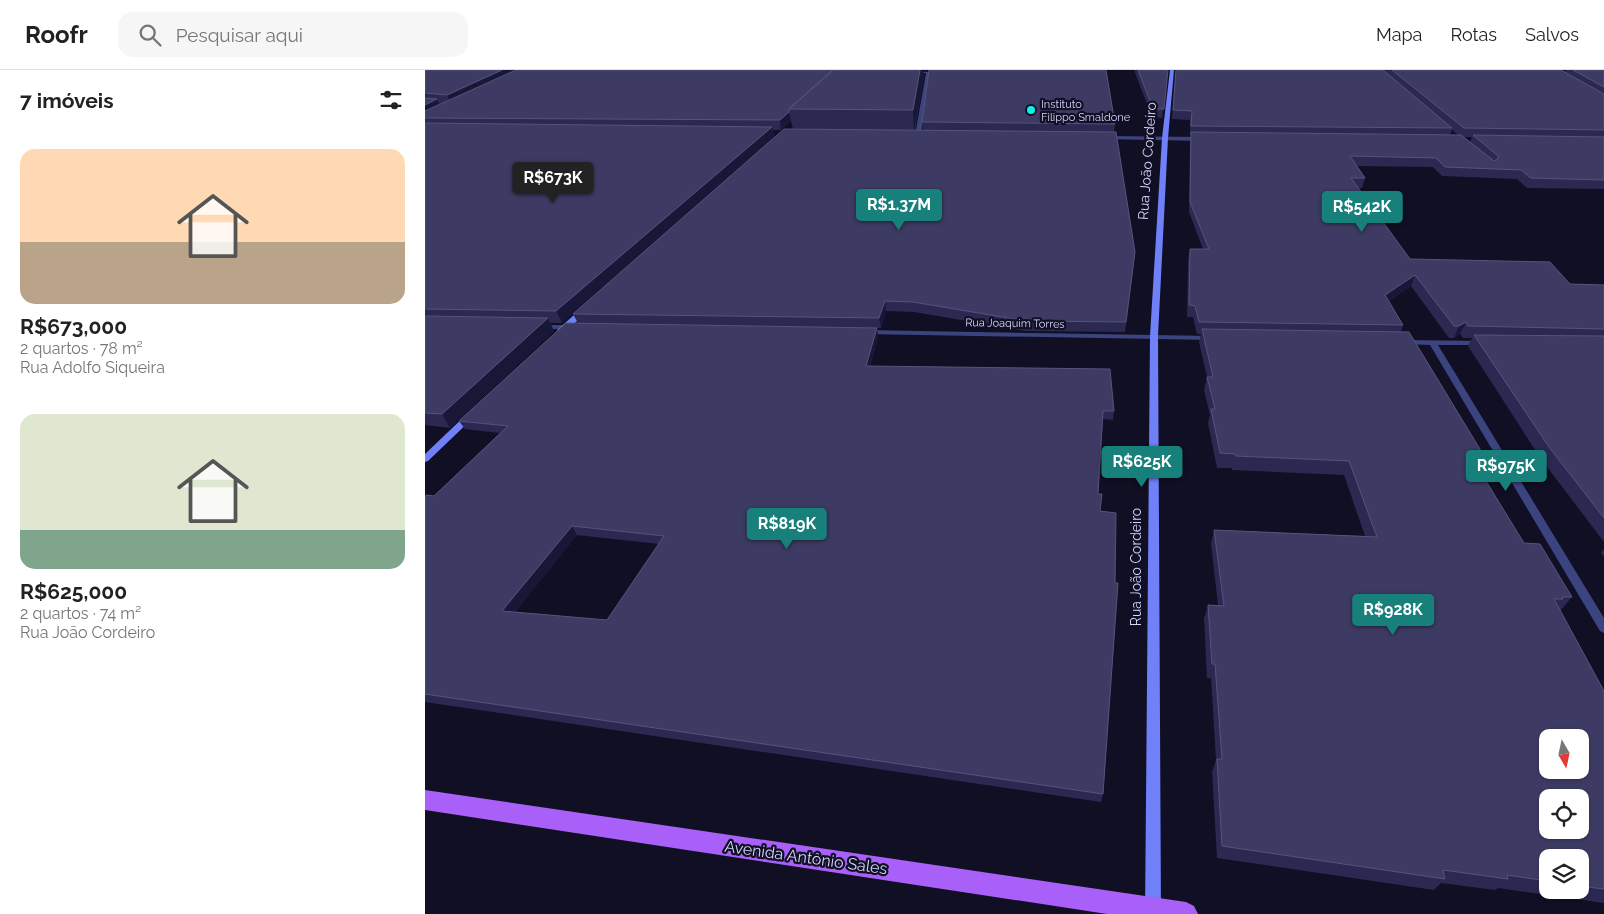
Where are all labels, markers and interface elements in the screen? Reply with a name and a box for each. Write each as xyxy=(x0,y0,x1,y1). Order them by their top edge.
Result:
search box xyxy=(118,12,468,57)
text: Roofr xyxy=(25,20,88,49)
icon: search xyxy=(136,21,164,49)
text: Pesquisar aqui xyxy=(176,24,303,46)
text: Mapa xyxy=(1376,24,1422,45)
text: Rotas xyxy=(1450,24,1497,45)
text: Salvos xyxy=(1525,24,1579,45)
icon: filters xyxy=(377,86,405,114)
text: 7 imóveis xyxy=(20,88,114,113)
place label: Instituto Filippo Smaldone xyxy=(1041,98,1131,124)
street label: Rua João Cordeiro xyxy=(1135,101,1159,221)
marker: Instituto Filippo Smaldone xyxy=(1025,104,1037,116)
pin: R$673K xyxy=(512,162,594,204)
text: R$673K xyxy=(523,168,583,187)
icon: home xyxy=(168,181,258,271)
pin: R$1.37M xyxy=(853,189,945,231)
pin: R$542K xyxy=(1321,190,1403,233)
text: R$1.37M xyxy=(867,195,931,214)
text: R$542K xyxy=(1333,197,1391,216)
text: R$673,000 xyxy=(20,314,127,339)
street label: Rua Joaquim Torres xyxy=(965,316,1065,331)
text: 2 quartos · 78 m² xyxy=(20,339,143,358)
text: Rua Adolfo Siqueira xyxy=(20,358,165,377)
icon: home xyxy=(168,446,258,536)
pin: R$625K xyxy=(1101,446,1183,488)
pin: R$975K xyxy=(1465,450,1547,492)
text: R$625K xyxy=(1112,452,1172,471)
text: R$975K xyxy=(1477,456,1535,475)
pin: R$819K xyxy=(746,508,828,550)
street label: Rua João Cordeiro xyxy=(1128,508,1144,626)
text: R$819K xyxy=(758,514,816,533)
text: R$625,000 xyxy=(20,579,127,604)
pin: R$928K xyxy=(1352,594,1434,636)
text: R$928K xyxy=(1363,600,1423,619)
text: 2 quartos · 74 m² xyxy=(20,604,141,623)
text: Rua João Cordeiro xyxy=(20,623,155,642)
north arrow xyxy=(1539,729,1589,779)
map controls xyxy=(1539,729,1589,899)
button: locate xyxy=(1539,789,1589,839)
street label: Avenida Antônio Sales xyxy=(723,837,889,878)
button: layers xyxy=(1539,849,1589,899)

